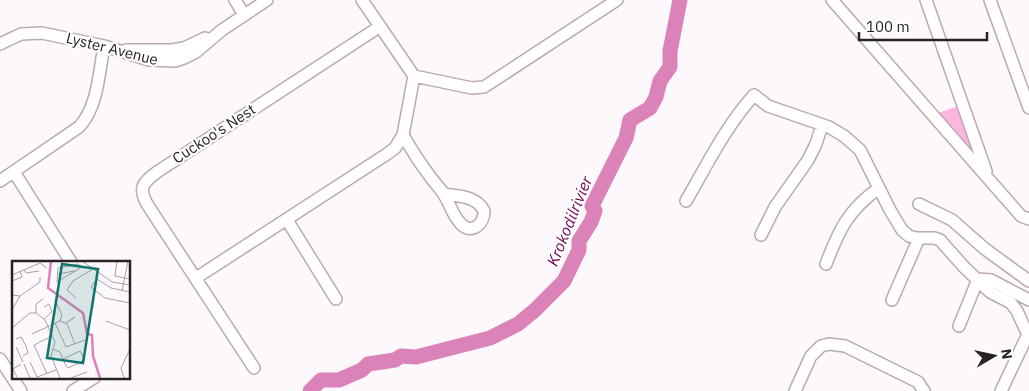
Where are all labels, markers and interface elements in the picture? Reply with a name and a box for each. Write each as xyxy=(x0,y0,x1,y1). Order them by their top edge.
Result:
scale bar xyxy=(859,10,986,42)
text: 100 m xyxy=(866,17,910,36)
street label: Lyster Avenue xyxy=(64,28,160,69)
street label: Cuckoo's Nest xyxy=(169,100,259,168)
water label: Krokodilrivier xyxy=(542,172,596,269)
inset map xyxy=(12,261,130,378)
north arrow xyxy=(969,331,1019,381)
text: N xyxy=(997,348,1017,360)

